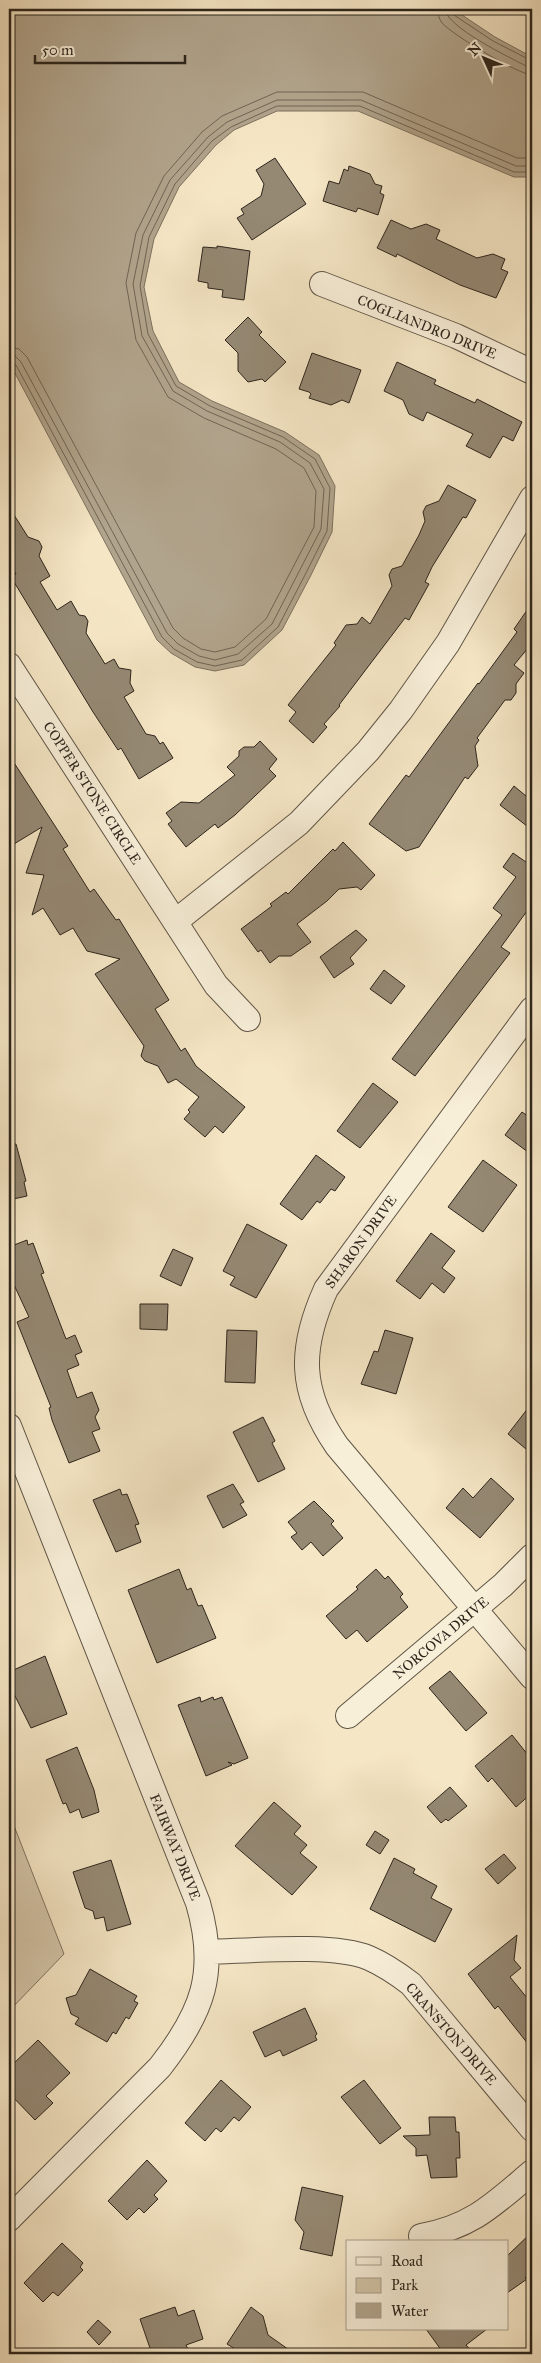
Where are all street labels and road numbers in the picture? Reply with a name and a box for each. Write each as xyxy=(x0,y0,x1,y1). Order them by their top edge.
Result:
street label: COGLIANDRO DRIVE xyxy=(355,291,499,363)
street label: COPPER STONE CIRCLE xyxy=(39,718,145,868)
street label: SHARON DRIVE xyxy=(321,1192,401,1292)
street label: NORCOVA DRIVE xyxy=(390,1593,492,1683)
street label: FAIRWAY DRIVE xyxy=(146,1791,204,1903)
street label: CRANSTON DRIVE xyxy=(402,1979,500,2089)

